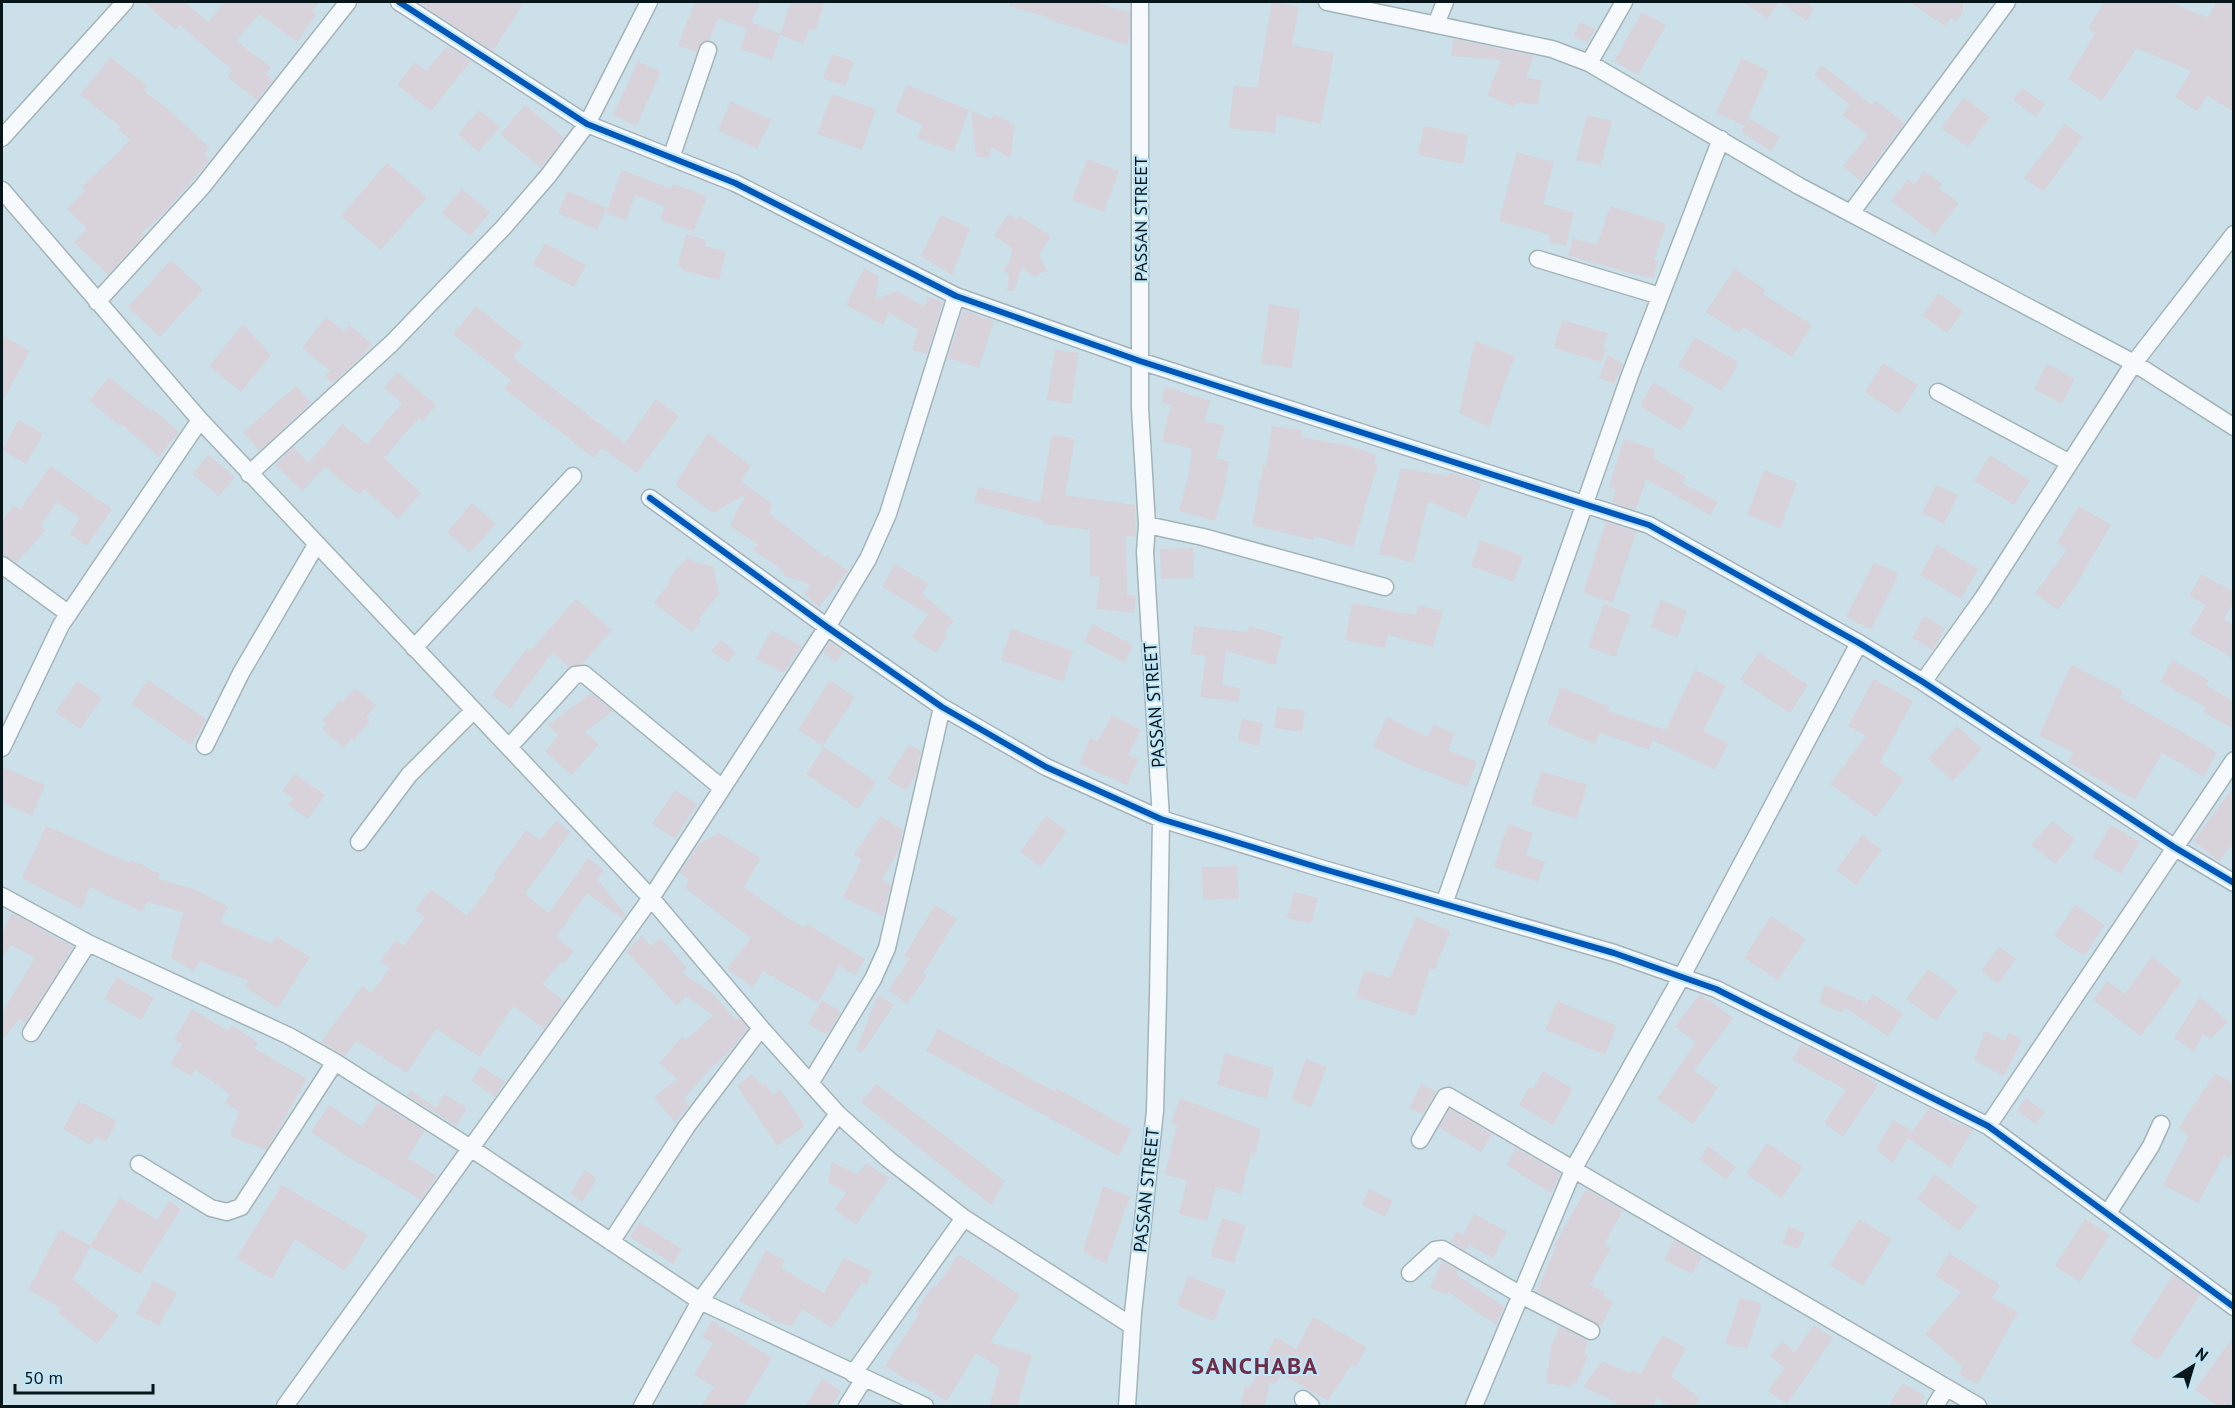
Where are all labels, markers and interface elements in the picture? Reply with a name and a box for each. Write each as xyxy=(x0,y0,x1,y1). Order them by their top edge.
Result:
street label: PASSAN STREET xyxy=(1129,156,1152,282)
street label: PASSAN STREET xyxy=(1138,642,1170,768)
street label: PASSAN STREET xyxy=(1128,1126,1164,1254)
north arrow xyxy=(2163,1336,2223,1396)
text: N xyxy=(2192,1343,2212,1365)
district label: SANCHABA xyxy=(1191,1350,1319,1381)
scale bar xyxy=(15,1357,153,1395)
text: 50 m xyxy=(24,1366,63,1389)

